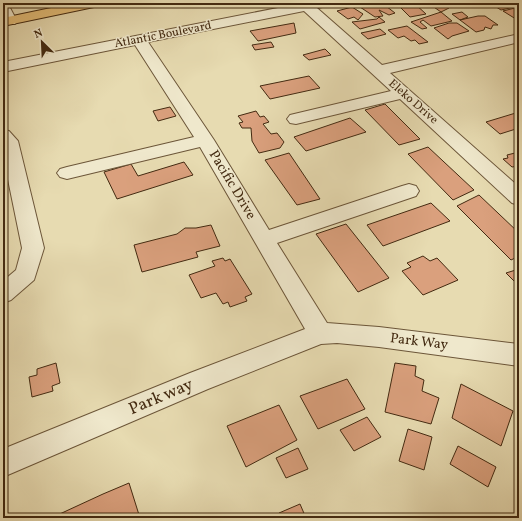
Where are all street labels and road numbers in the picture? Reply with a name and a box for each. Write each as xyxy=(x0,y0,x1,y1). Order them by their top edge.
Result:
street label: Atlantic Boulevard xyxy=(113,18,213,52)
street label: Eleko Drive xyxy=(385,76,441,128)
street label: Pacific Drive xyxy=(204,147,260,223)
street label: Park Way xyxy=(389,329,449,355)
street label: Park way xyxy=(125,373,197,421)

